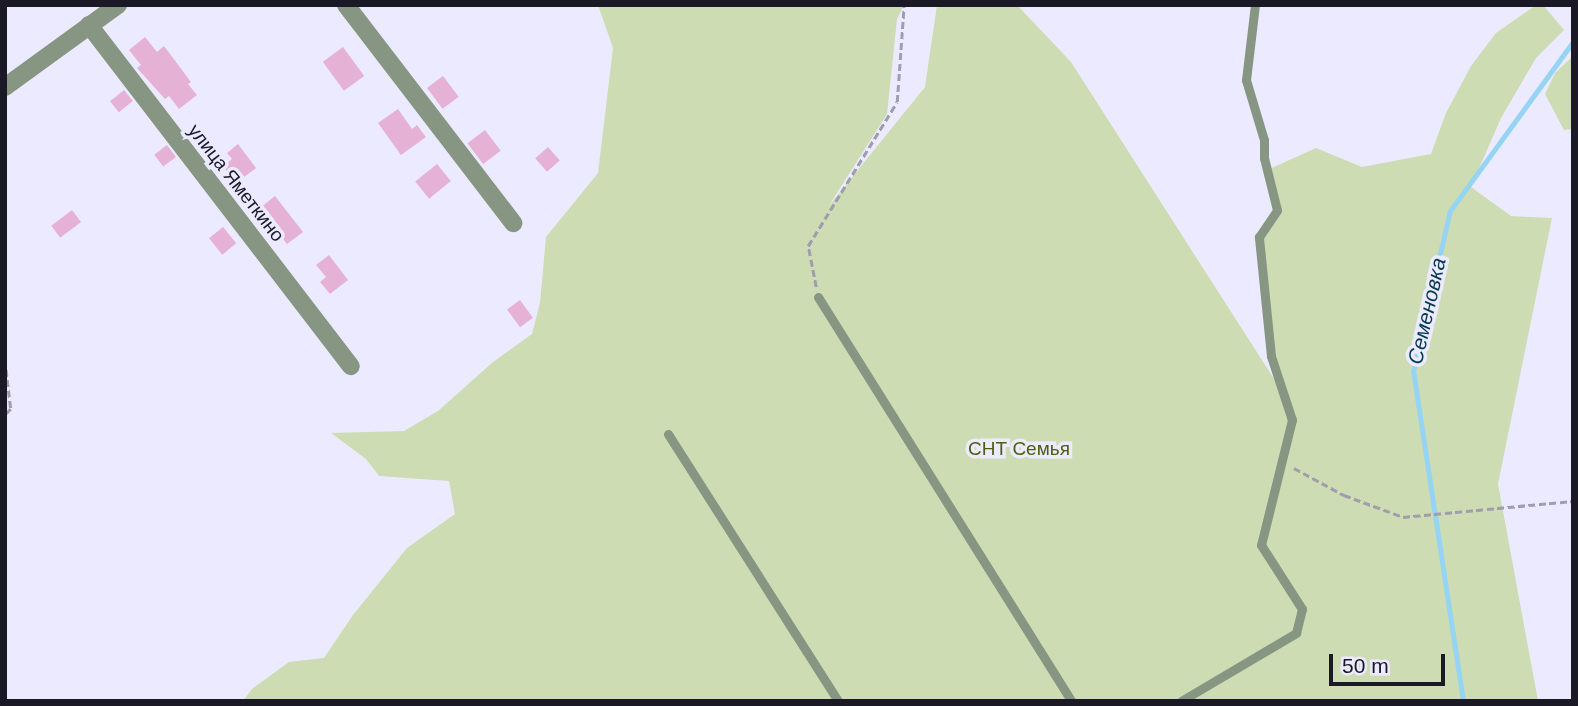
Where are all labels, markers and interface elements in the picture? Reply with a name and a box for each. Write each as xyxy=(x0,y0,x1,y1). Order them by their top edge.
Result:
street label: улица Яметкино xyxy=(183,120,289,246)
water label: Семеновка xyxy=(1403,255,1451,367)
park label: СНТ Семья xyxy=(968,438,1070,460)
scale bar xyxy=(1333,640,1448,684)
text: 50 m xyxy=(1342,654,1389,677)

